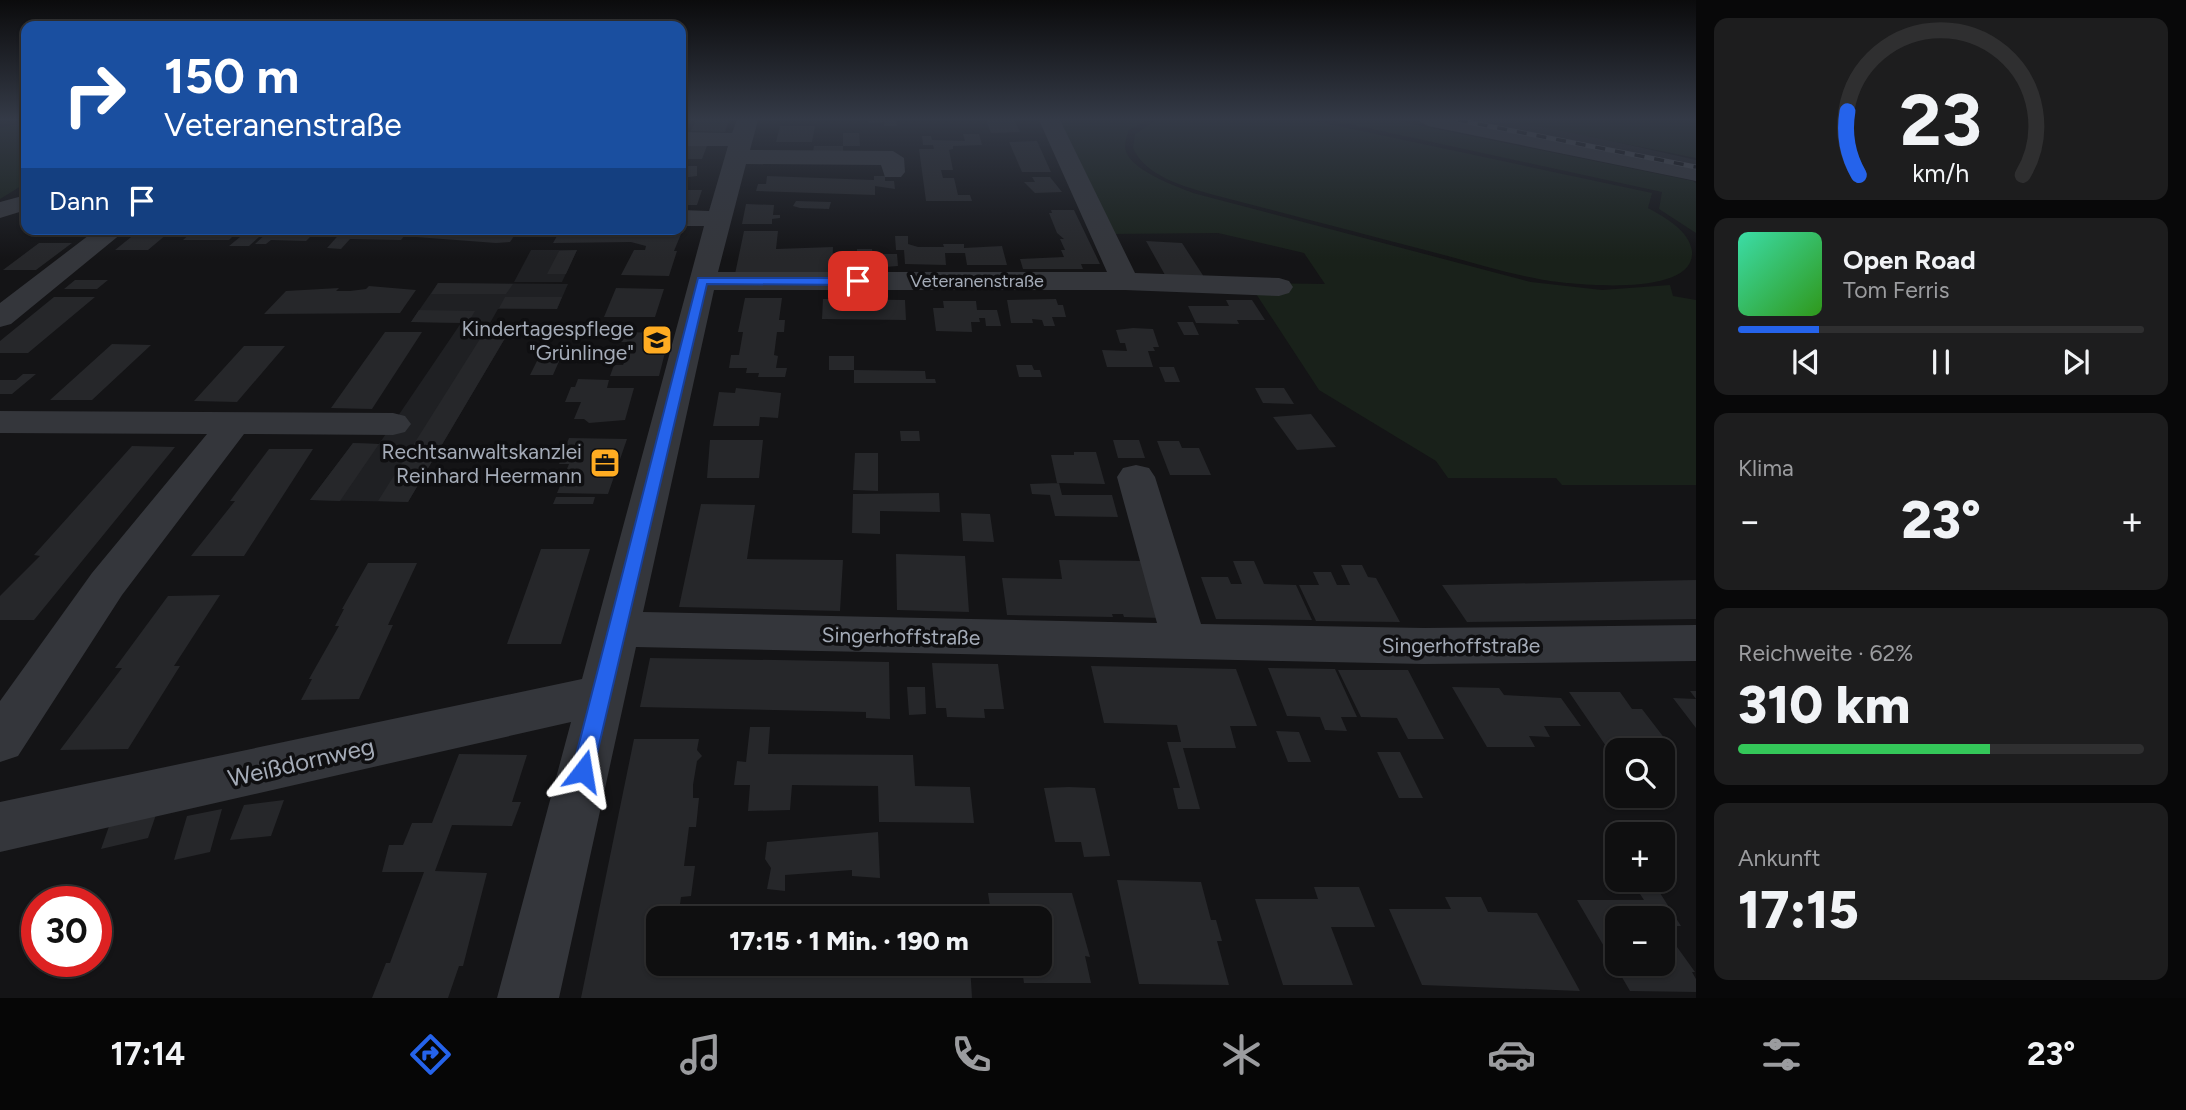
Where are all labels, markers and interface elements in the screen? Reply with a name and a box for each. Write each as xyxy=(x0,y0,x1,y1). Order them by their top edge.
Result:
text: 150 m xyxy=(164,46,299,105)
icon: right xyxy=(49,49,140,140)
text: 23 xyxy=(1900,76,1982,163)
text: Veteranenstraße xyxy=(164,106,402,144)
text: km/h xyxy=(1912,158,1970,188)
icon: arrive xyxy=(123,182,161,220)
text: Dann xyxy=(49,185,109,217)
text: Open Road xyxy=(1843,244,1976,276)
pin xyxy=(828,251,888,311)
icon: arrive xyxy=(839,262,877,300)
street label: Veteranenstraße xyxy=(910,270,1044,292)
text: Tom Ferris xyxy=(1843,276,1949,304)
place label: Kindertagespflege "Grünlinge" xyxy=(462,316,634,365)
school or university icon: Kindertagespflege "Grünlinge" xyxy=(640,323,674,357)
icon: previous xyxy=(1787,343,1825,381)
icon: pause xyxy=(1922,343,1960,381)
icon: next xyxy=(2057,343,2095,381)
place label: Rechtsanwaltskanzlei Reinhard Heermann xyxy=(381,439,582,488)
office icon: Rechtsanwaltskanzlei Reinhard Heermann xyxy=(588,446,622,480)
text: Klima xyxy=(1738,454,1794,482)
text: 23° xyxy=(1901,489,1981,551)
text: − xyxy=(1738,498,1762,544)
text: + xyxy=(2120,498,2144,544)
street label: Singerhoffstraße xyxy=(821,622,981,650)
street label: Singerhoffstraße xyxy=(1382,633,1540,658)
text: Reichweite · 62% xyxy=(1738,639,1913,667)
text: 310 km xyxy=(1738,674,1910,736)
street label: Weißdornweg xyxy=(225,731,377,793)
position arrow xyxy=(546,734,620,808)
map controls xyxy=(1605,738,1675,976)
button: search xyxy=(1605,738,1675,808)
button: + xyxy=(1605,822,1675,892)
text: Ankunft xyxy=(1738,844,1820,872)
text: 17:15 xyxy=(1738,879,1859,941)
speed limit sign: 30 xyxy=(21,886,112,977)
button: − xyxy=(1605,906,1675,976)
text: 17:15 · 1 Min. · 190 m xyxy=(729,925,969,957)
icon: directions xyxy=(406,1030,455,1079)
icon: music xyxy=(676,1030,725,1079)
icon: phone xyxy=(947,1030,996,1079)
icon: climate xyxy=(1217,1030,1266,1079)
icon: car xyxy=(1487,1030,1536,1079)
icon: filters xyxy=(1757,1030,1806,1079)
text: 17:14 xyxy=(111,1035,185,1073)
text: 23° xyxy=(2027,1035,2075,1073)

